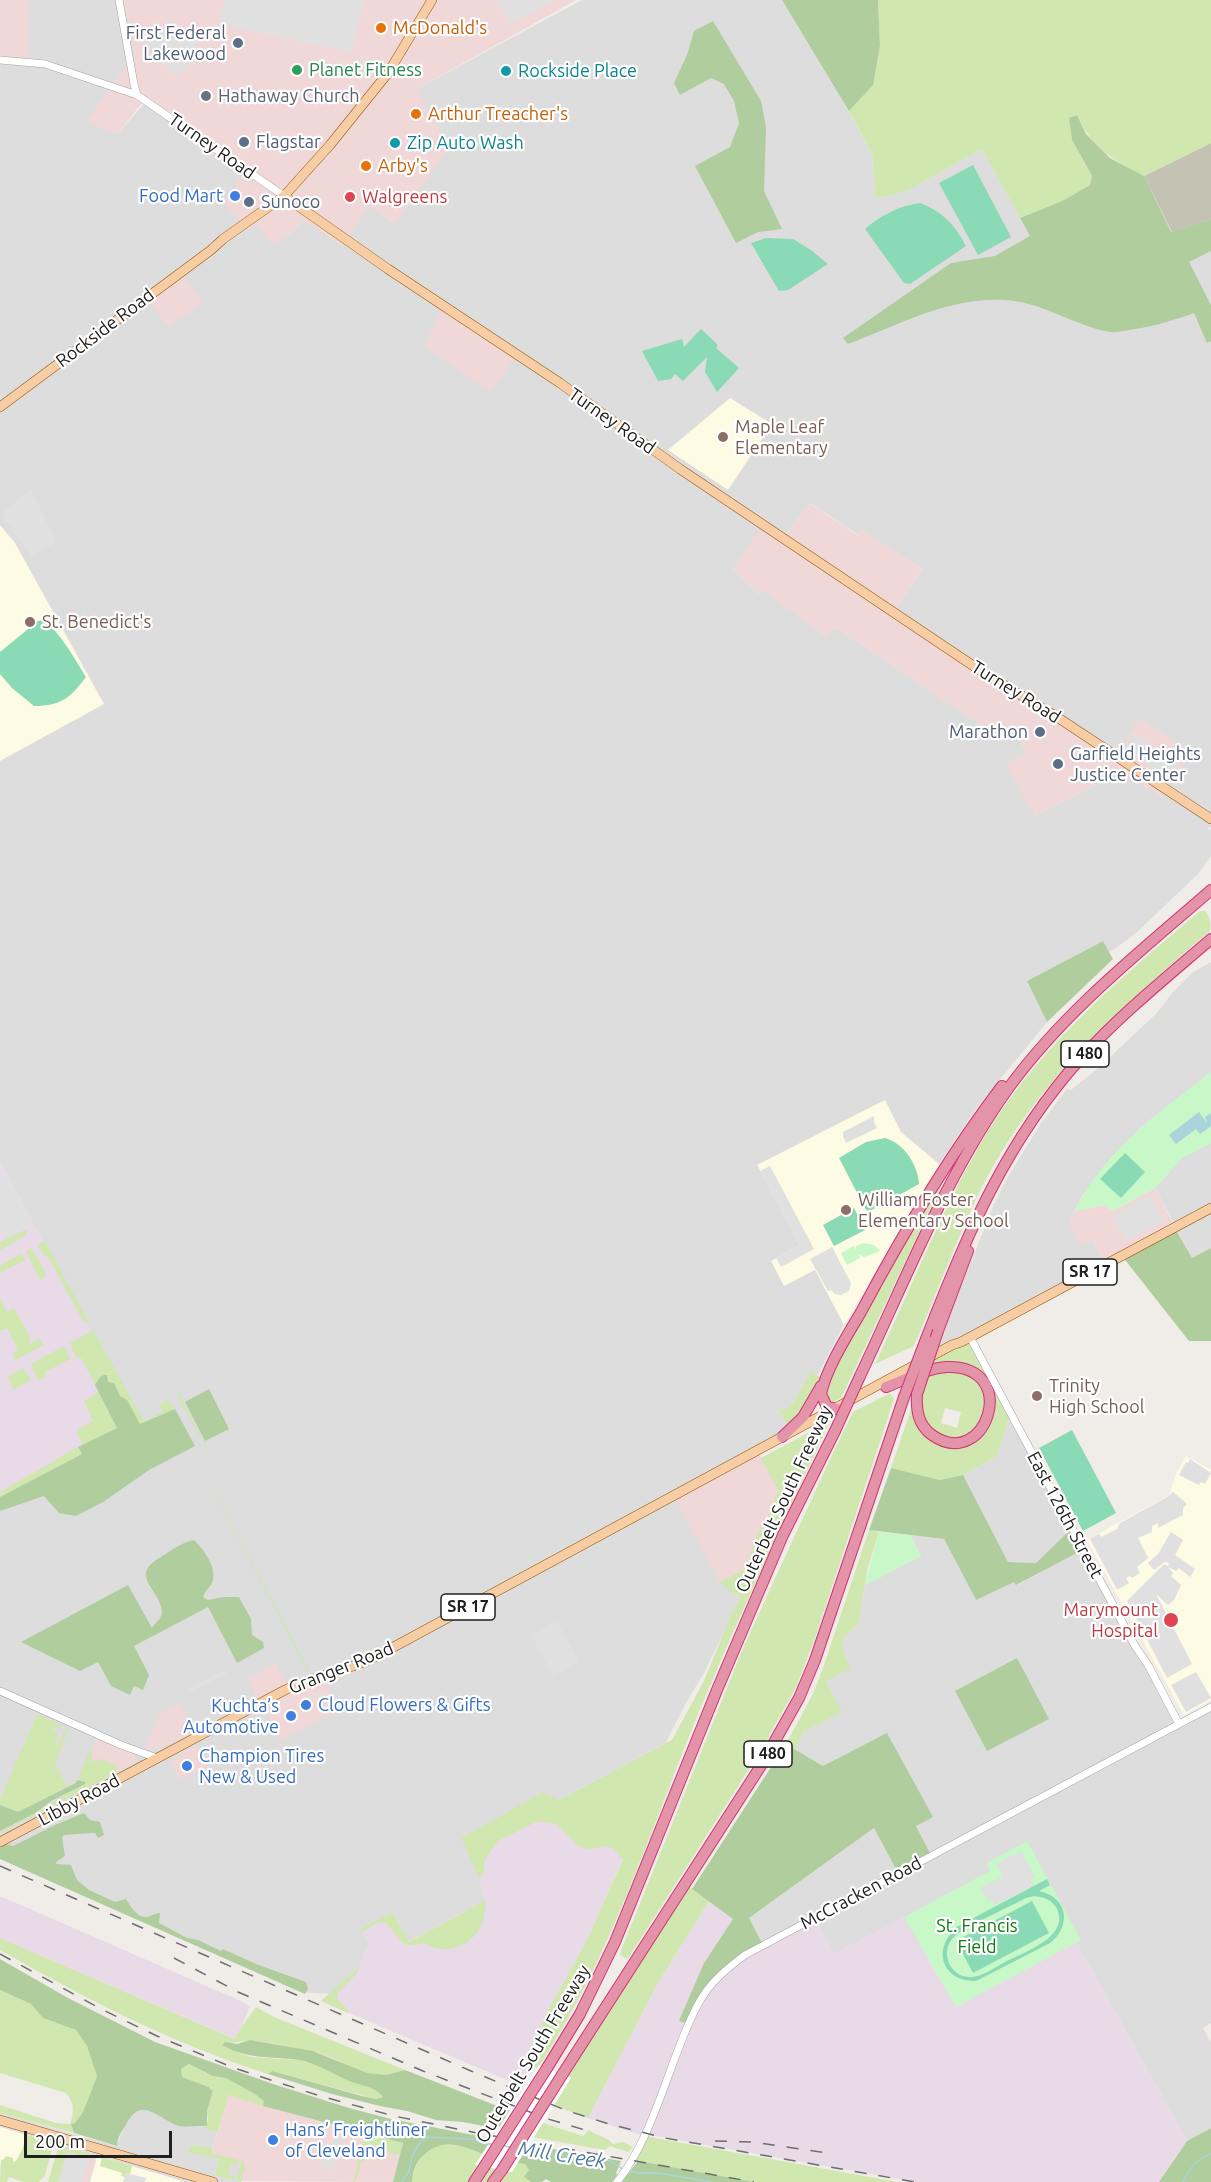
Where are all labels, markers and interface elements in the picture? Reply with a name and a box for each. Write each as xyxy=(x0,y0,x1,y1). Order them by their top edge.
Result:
place label: McDonald's xyxy=(393,17,487,39)
marker: McDonald's xyxy=(374,21,388,35)
place label: First Federal Lakewood xyxy=(126,22,226,64)
marker: First Federal Lakewood xyxy=(231,36,245,50)
place label: Planet Fitness xyxy=(309,59,422,81)
place label: Rockside Place xyxy=(518,60,637,82)
marker: Planet Fitness xyxy=(290,63,304,77)
marker: Rockside Place xyxy=(499,64,513,78)
place label: Hathaway Church xyxy=(218,85,359,107)
marker: Hathaway Church xyxy=(199,89,213,103)
place label: Arthur Treacher's xyxy=(428,103,568,125)
marker: Arthur Treacher's xyxy=(409,107,423,121)
street label: Turney Road xyxy=(164,108,260,184)
place label: Flagstar xyxy=(256,131,321,153)
place label: Zip Auto Wash xyxy=(407,132,524,154)
marker: Flagstar xyxy=(237,135,251,149)
marker: Zip Auto Wash xyxy=(388,136,402,150)
place label: Arby's xyxy=(378,155,428,177)
marker: Arby's xyxy=(359,159,373,173)
place label: Food Mart xyxy=(139,185,223,207)
place label: Walgreens xyxy=(362,186,447,208)
marker: Food Mart xyxy=(228,189,242,203)
marker: Walgreens xyxy=(343,190,357,204)
place label: Sunoco xyxy=(261,191,320,213)
marker: Sunoco xyxy=(242,195,256,209)
street label: Rockside Road xyxy=(52,284,158,372)
street label: Turney Road xyxy=(564,383,660,459)
place label: Maple Leaf Elementary xyxy=(735,416,828,458)
marker: Maple Leaf Elementary xyxy=(716,430,730,444)
place label: St. Benedict's xyxy=(42,611,151,633)
marker: St. Benedict's xyxy=(23,615,37,629)
street label: Turney Road xyxy=(967,656,1065,728)
place label: Marathon xyxy=(949,721,1028,743)
marker: Marathon xyxy=(1033,725,1047,739)
place label: Garfield Heights Justice Center xyxy=(1070,743,1201,786)
marker: Garfield Heights Justice Center xyxy=(1051,757,1065,771)
road number: I 480 xyxy=(1061,1041,1109,1067)
place label: William Foster Elementary School xyxy=(858,1189,1009,1232)
marker: William Foster Elementary School xyxy=(839,1203,853,1217)
road number: SR 17 xyxy=(1063,1259,1117,1285)
place label: Trinity High School xyxy=(1049,1375,1145,1418)
marker: Trinity High School xyxy=(1030,1389,1044,1403)
street label: Outerbelt South Freeway xyxy=(731,1402,837,1596)
street label: East 126th Street xyxy=(1022,1448,1108,1582)
road number: SR 17 xyxy=(441,1594,495,1620)
place label: Marymount Hospital xyxy=(1064,1599,1158,1642)
marker: Marymount Hospital xyxy=(1162,1611,1180,1629)
street label: Granger Road xyxy=(286,1637,396,1699)
place label: Cloud Flowers & Gifts xyxy=(318,1694,490,1716)
place label: Kuchta’s Automotive xyxy=(183,1695,279,1738)
marker: Cloud Flowers & Gifts xyxy=(299,1698,313,1712)
marker: Kuchta’s Automotive xyxy=(284,1709,298,1723)
road number: I 480 xyxy=(744,1741,792,1767)
place label: Champion Tires New & Used xyxy=(199,1745,324,1788)
marker: Champion Tires New & Used xyxy=(180,1759,194,1773)
street label: Libby Road xyxy=(35,1770,123,1830)
street label: McCracken Road xyxy=(797,1852,925,1934)
park label: St. Francis Field xyxy=(936,1915,1018,1958)
street label: Outerbelt South Freeway xyxy=(471,1961,595,2147)
scale bar xyxy=(27,2119,176,2157)
place label: Hans’ Freightliner of Cleveland xyxy=(285,2119,427,2162)
text: 200 m xyxy=(35,2131,85,2151)
marker: Hans’ Freightliner of Cleveland xyxy=(266,2133,280,2147)
water label: Mill Creek xyxy=(516,2136,608,2174)

